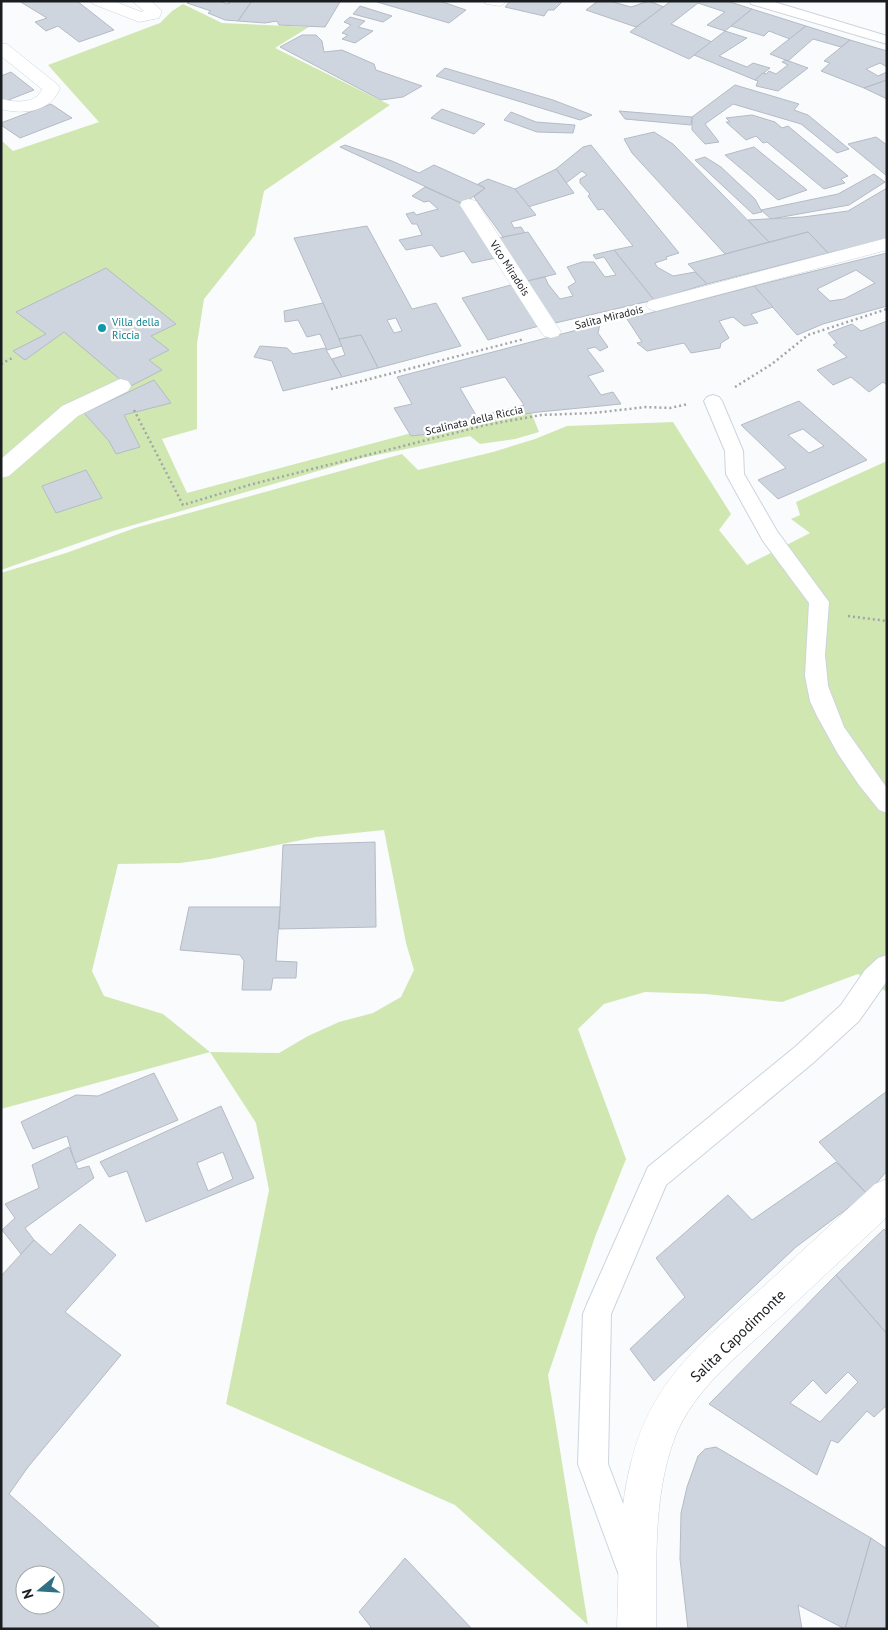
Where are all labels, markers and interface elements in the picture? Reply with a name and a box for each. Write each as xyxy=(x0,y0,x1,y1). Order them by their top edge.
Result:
street label: Vico Miradois xyxy=(486,237,533,299)
street label: Salita Miradois xyxy=(573,302,645,332)
place label: Villa della Riccia xyxy=(111,315,159,342)
marker: Villa della Riccia xyxy=(96,322,108,334)
street label: Scalinata della Riccia xyxy=(424,402,524,438)
street label: Salita Capodimonte xyxy=(686,1285,789,1386)
north arrow xyxy=(15,1565,65,1615)
text: N xyxy=(18,1587,38,1601)

